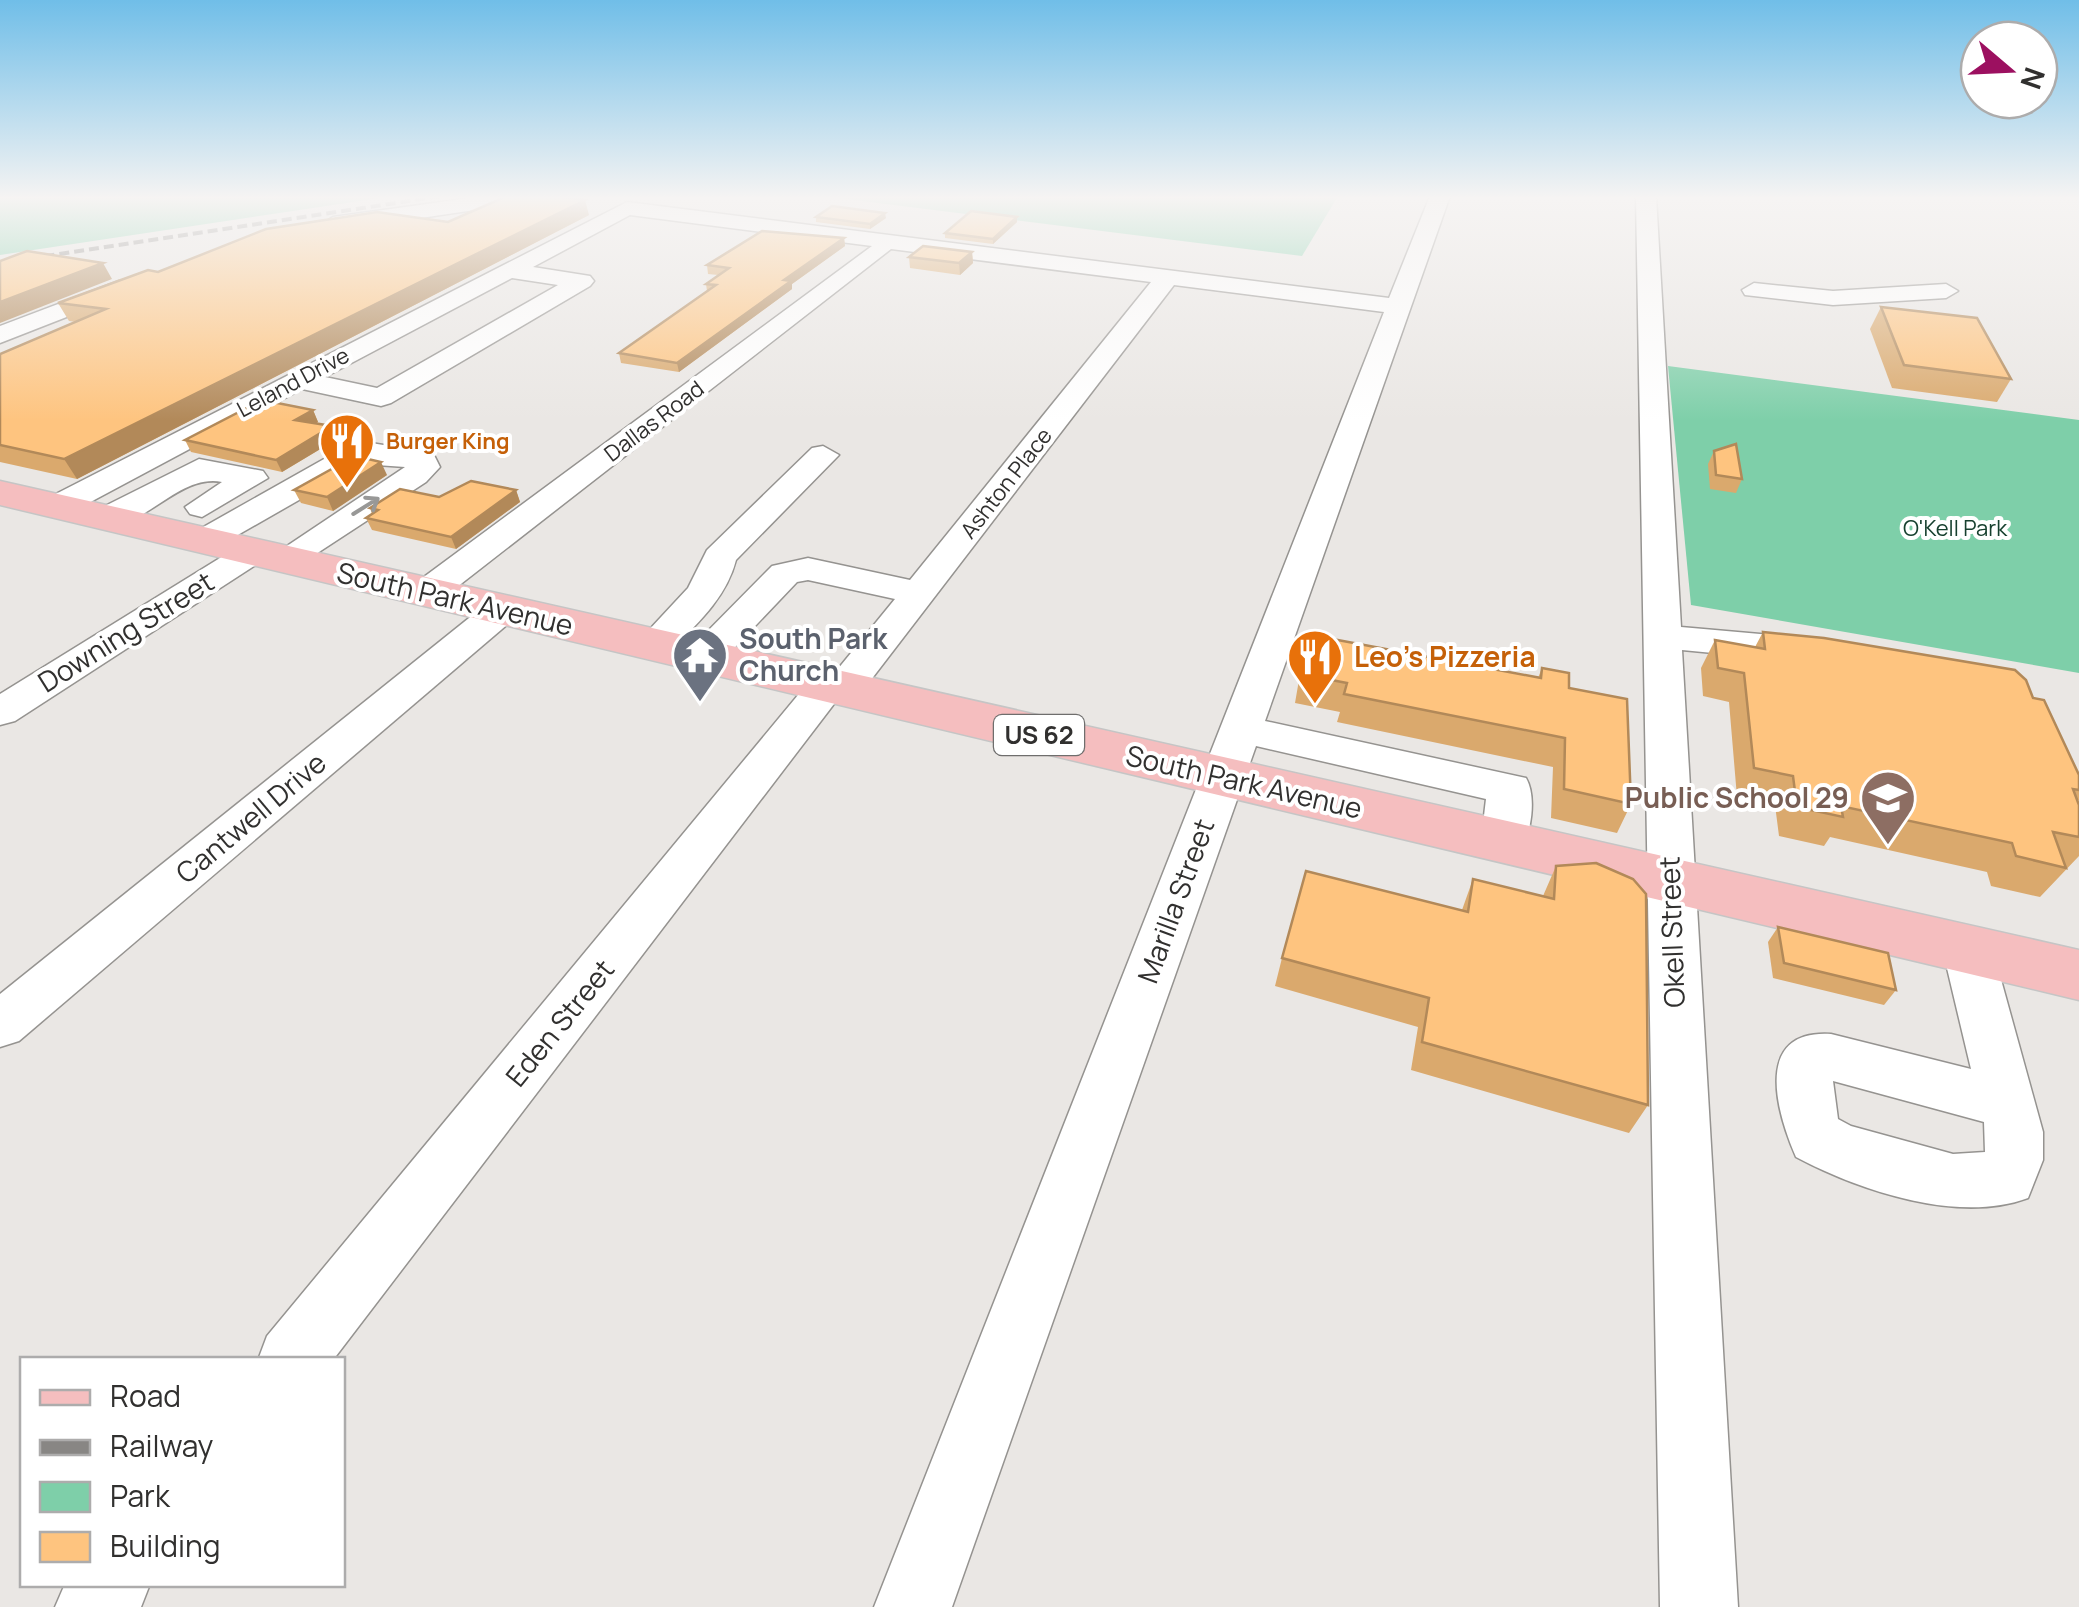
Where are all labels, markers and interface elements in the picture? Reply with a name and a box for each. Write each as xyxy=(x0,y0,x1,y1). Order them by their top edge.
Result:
north arrow xyxy=(1959,20,2059,120)
text: N xyxy=(2012,63,2055,94)
street label: Leland Drive xyxy=(232,340,355,424)
street label: Dallas Road xyxy=(598,374,710,468)
restaurant icon: Burger King xyxy=(317,411,377,490)
street label: Ashton Place xyxy=(953,421,1059,545)
place label: Burger King xyxy=(386,426,510,456)
one-way arrow xyxy=(351,496,380,516)
park label: O'Kell Park xyxy=(1903,513,2008,543)
street label: South Park Avenue xyxy=(333,552,577,644)
street label: Downing Street xyxy=(30,562,221,700)
place label: South Park Church xyxy=(739,619,888,689)
temple icon: South Park Church xyxy=(670,625,730,704)
restaurant icon: Leo's Pizzeria xyxy=(1285,627,1345,706)
place label: Leo's Pizzeria xyxy=(1354,637,1536,675)
road number: US 62 xyxy=(994,715,1084,755)
street label: South Park Avenue xyxy=(1122,735,1366,827)
street label: Cantwell Drive xyxy=(167,743,333,891)
school or university icon: Public School 29 xyxy=(1858,768,1918,847)
place label: Public School 29 xyxy=(1625,778,1849,816)
street label: Marilla Street xyxy=(1128,813,1222,988)
street label: Okell Street xyxy=(1649,856,1693,1008)
street label: Eden Street xyxy=(496,951,622,1094)
legend xyxy=(20,1357,345,1587)
text: Road xyxy=(110,1375,181,1416)
text: Railway xyxy=(110,1425,213,1466)
text: Park xyxy=(110,1475,171,1516)
text: Building xyxy=(110,1525,221,1566)

